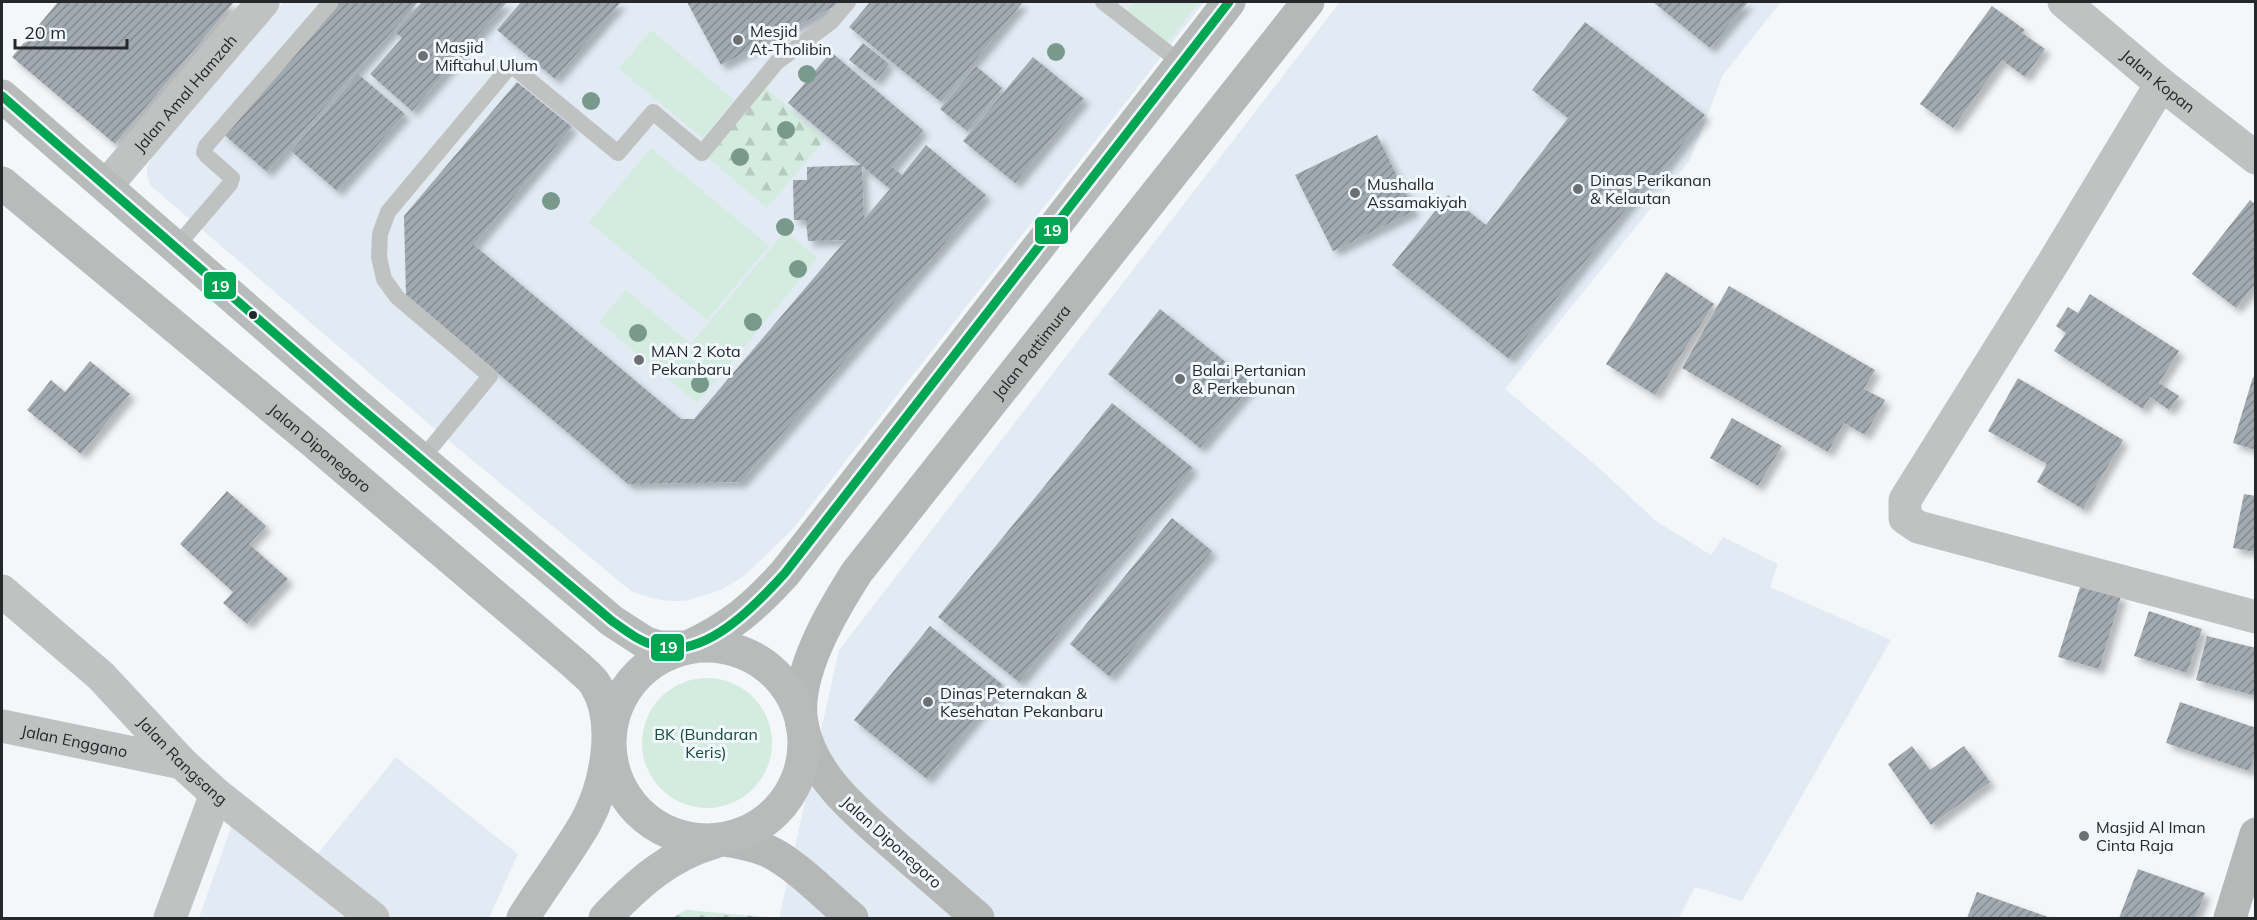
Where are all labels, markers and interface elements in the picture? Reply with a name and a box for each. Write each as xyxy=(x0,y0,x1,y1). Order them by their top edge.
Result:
scale bar xyxy=(15,12,128,50)
text: 20 m xyxy=(24,21,66,44)
place label: Mesjid At-Tholibin xyxy=(750,21,832,59)
street label: Jalan Amal Hamzah xyxy=(129,30,241,156)
marker: Mesjid At-Tholibin xyxy=(731,33,745,47)
place label: Masjid Miftahul Ulum xyxy=(435,37,538,75)
street label: Jalan Kopan xyxy=(2117,45,2199,117)
marker: Masjid Miftahul Ulum xyxy=(416,49,430,63)
place label: Dinas Perikanan & Kelautan xyxy=(1590,170,1711,208)
place label: Mushalla Assamakiyah xyxy=(1367,174,1467,212)
marker: Dinas Perikanan & Kelautan xyxy=(1571,182,1585,196)
marker: Mushalla Assamakiyah xyxy=(1348,186,1362,200)
line badge: 19 xyxy=(1034,216,1069,245)
text: 19 xyxy=(1042,220,1062,240)
line badge: 19 xyxy=(203,271,237,300)
text: 19 xyxy=(210,276,230,296)
street label: Jalan Pattimura xyxy=(988,301,1075,403)
unlabelled marker xyxy=(247,309,259,321)
place label: MAN 2 Kota Pekanbaru xyxy=(651,341,741,379)
marker: MAN 2 Kota Pekanbaru xyxy=(632,353,646,367)
place label: Balai Pertanian & Perkebunan xyxy=(1192,360,1306,398)
marker: Balai Pertanian & Perkebunan xyxy=(1173,372,1187,386)
street label: Jalan Diponegoro xyxy=(265,399,376,497)
line badge: 19 xyxy=(650,633,685,662)
text: 19 xyxy=(658,637,678,657)
place label: Dinas Peternakan & Kesehatan Pekanbaru xyxy=(940,683,1103,721)
marker: Dinas Peternakan & Kesehatan Pekanbaru xyxy=(921,695,935,709)
street label: Jalan Rangsang xyxy=(133,712,231,809)
street label: Jalan Enggano xyxy=(20,720,129,762)
park label: BK (Bundaran Keris) xyxy=(654,724,758,762)
street label: Jalan Diponegoro xyxy=(838,792,946,892)
place label: Masjid Al Iman Cinta Raja xyxy=(2096,817,2206,855)
marker: Masjid Al Iman Cinta Raja xyxy=(2077,829,2091,843)

